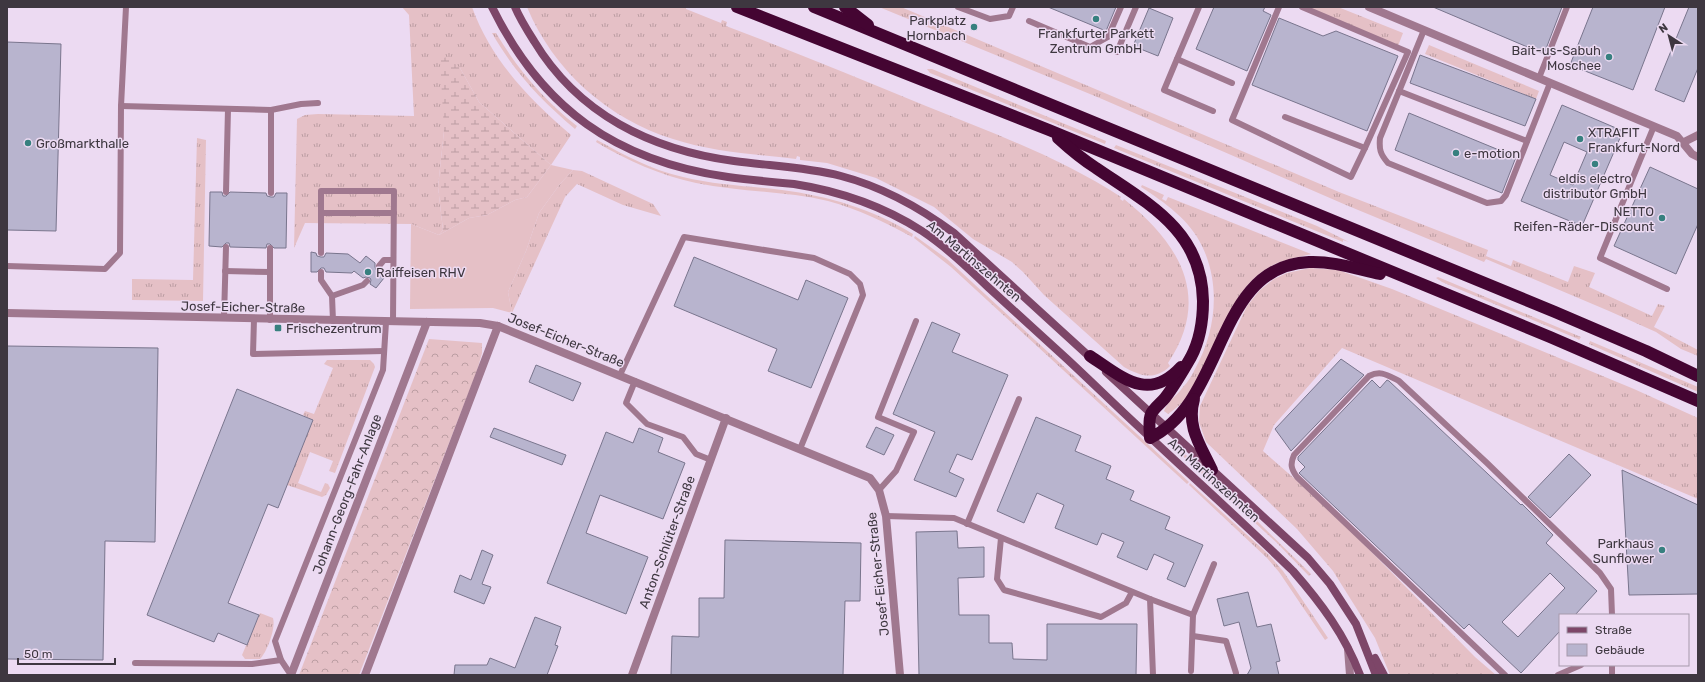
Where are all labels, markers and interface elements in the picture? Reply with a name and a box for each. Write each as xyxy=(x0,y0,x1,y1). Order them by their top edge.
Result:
place label: Parkplatz Hornbach xyxy=(906,13,966,43)
marker: Frankfurter Parkett Zentrum GmbH xyxy=(1091,14,1101,24)
north arrow xyxy=(1649,16,1689,56)
text: N xyxy=(1656,21,1671,36)
marker: Parkplatz Hornbach xyxy=(969,22,979,32)
place label: Frankfurter Parkett Zentrum GmbH xyxy=(1038,26,1154,56)
place label: Bait-us-Sabuh Moschee xyxy=(1512,43,1601,73)
marker: Bait-us-Sabuh Moschee xyxy=(1604,52,1614,62)
place label: XTRAFIT Frankfurt-Nord xyxy=(1588,125,1680,155)
marker: XTRAFIT Frankfurt-Nord xyxy=(1575,134,1585,144)
place label: Großmarkthalle xyxy=(36,136,129,151)
marker: Großmarkthalle xyxy=(23,138,33,148)
place label: e-motion xyxy=(1464,146,1520,161)
marker: e-motion xyxy=(1451,148,1461,158)
marker: eldis electro distributor GmbH xyxy=(1590,159,1600,169)
place label: eldis electro distributor GmbH xyxy=(1543,171,1647,201)
place label: NETTO Reifen-Räder-Discount xyxy=(1514,204,1654,234)
marker: NETTO Reifen-Räder-Discount xyxy=(1657,213,1667,223)
street label: Am Martinszehnten xyxy=(924,217,1024,305)
place label: Raiffeisen RHV xyxy=(376,265,466,280)
marker: Raiffeisen RHV xyxy=(363,267,373,277)
street label: Josef-Eicher-Straße xyxy=(181,298,305,316)
street label: Josef-Eicher-Straße xyxy=(506,310,626,370)
place label: Frischezentrum xyxy=(286,321,382,336)
marker: Frischezentrum xyxy=(273,323,283,333)
street label: Johann-Georg-Fahr-Anlage xyxy=(310,412,385,576)
street label: Am Martinszehnten xyxy=(1165,435,1263,525)
street label: Anton-Schlüter-Straße xyxy=(636,474,698,610)
street label: Josef-Eicher-Straße xyxy=(864,511,892,637)
place label: Parkhaus Sunflower xyxy=(1593,536,1654,566)
marker: Parkhaus Sunflower xyxy=(1657,545,1667,555)
legend xyxy=(1559,614,1689,666)
text: Straße xyxy=(1595,623,1632,637)
scale bar xyxy=(18,640,115,666)
text: Gebäude xyxy=(1595,643,1645,657)
text: 50 m xyxy=(24,647,52,661)

